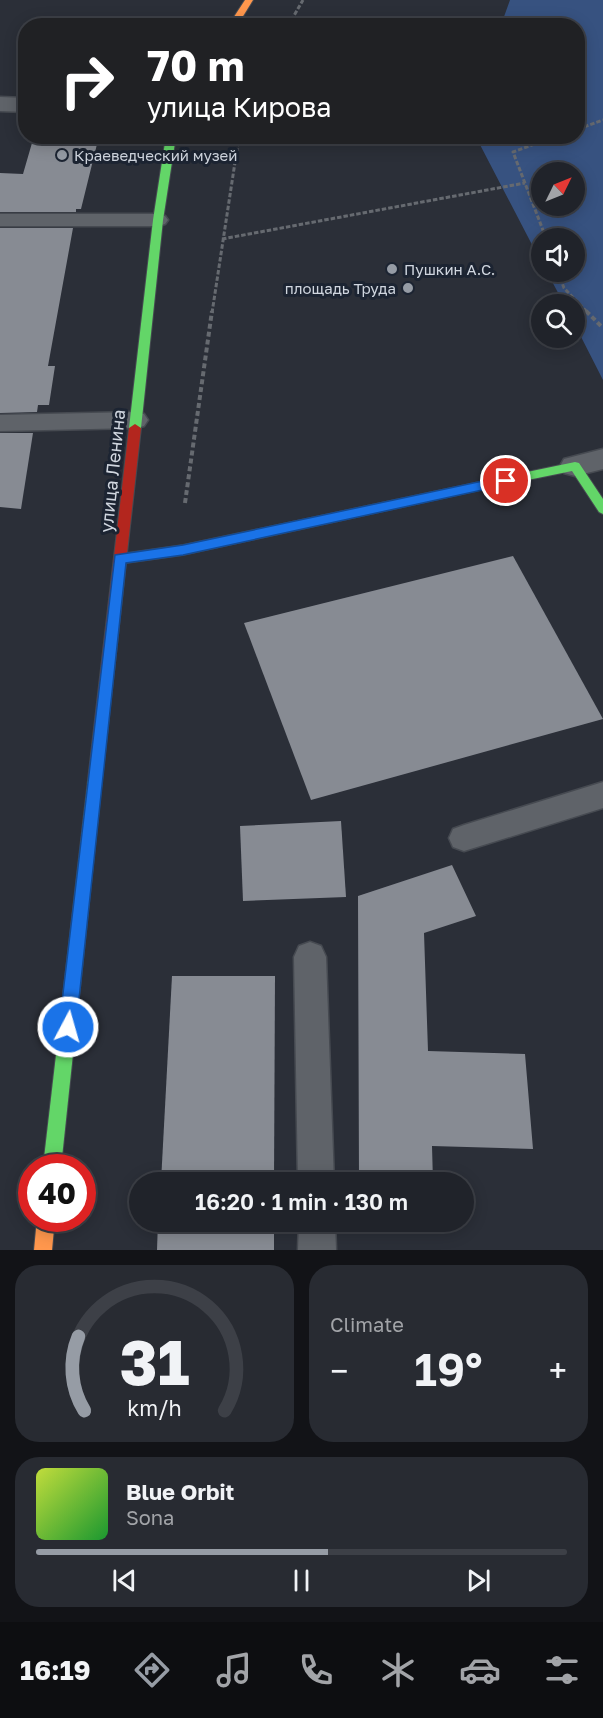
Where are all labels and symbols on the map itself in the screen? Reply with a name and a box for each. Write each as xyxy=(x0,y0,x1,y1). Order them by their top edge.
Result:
place label: Краеведческий музей xyxy=(74,146,237,164)
marker: Краеведческий музей xyxy=(55,148,69,162)
north arrow xyxy=(531,162,585,216)
place label: Пушкин А.С. xyxy=(404,260,495,278)
marker: Пушкин А.С. xyxy=(385,262,399,276)
place label: площадь Труда xyxy=(285,279,396,297)
marker: площадь Труда xyxy=(401,281,415,295)
street label: улица Ленина xyxy=(95,408,129,534)
pin xyxy=(480,455,531,506)
position arrow xyxy=(36,995,100,1059)
speed limit sign: 40 xyxy=(18,1154,96,1232)

